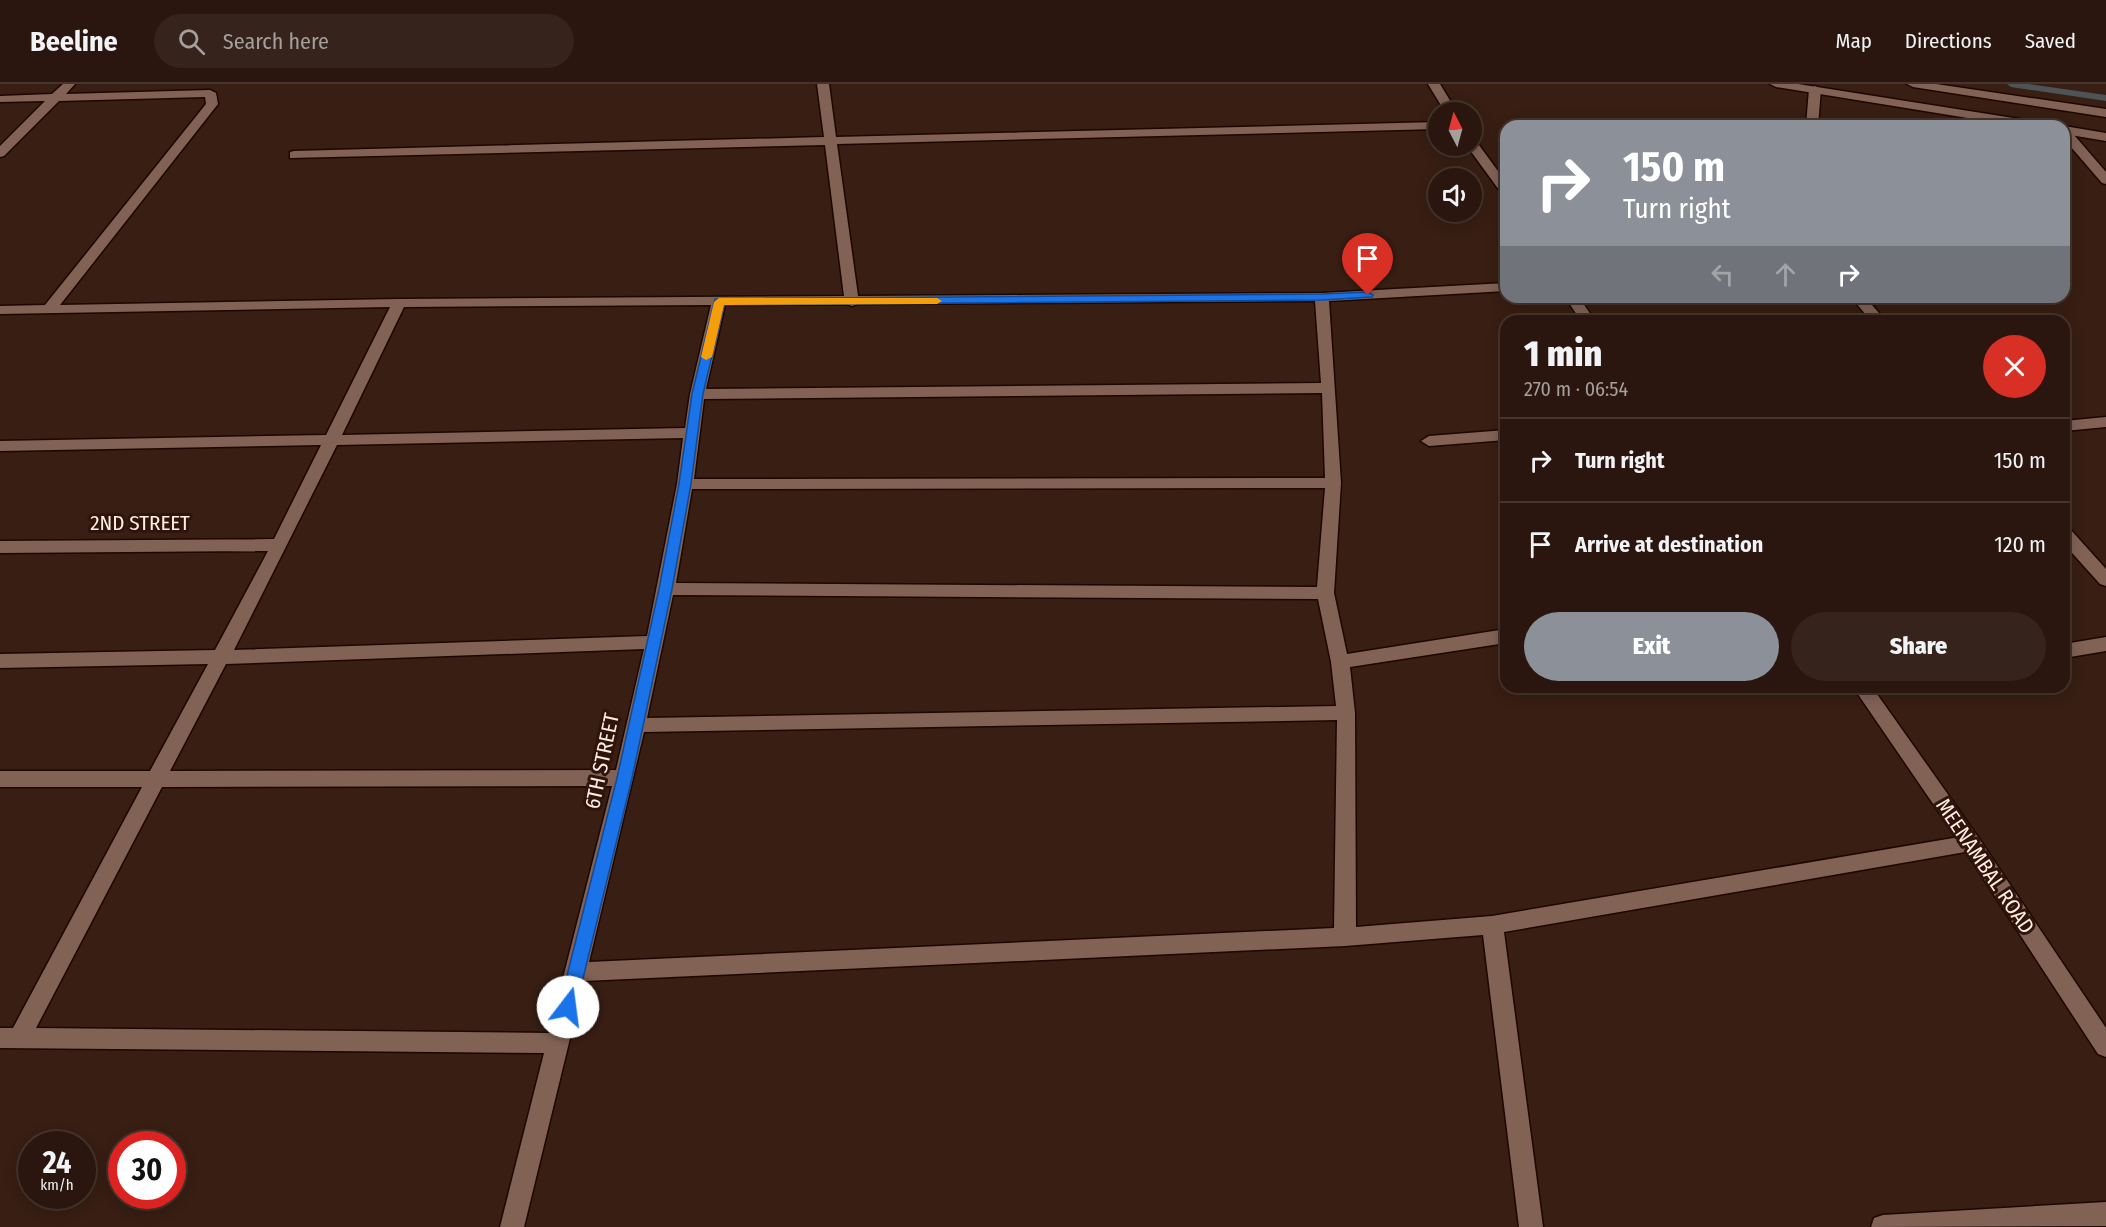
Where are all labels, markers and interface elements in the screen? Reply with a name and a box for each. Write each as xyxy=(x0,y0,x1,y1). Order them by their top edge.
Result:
search box xyxy=(154,14,574,68)
text: Beeline xyxy=(30,25,118,58)
icon: search xyxy=(175,25,208,58)
text: Search here xyxy=(223,28,329,55)
text: Map xyxy=(1835,28,1872,54)
text: Directions xyxy=(1905,28,1992,54)
text: Saved xyxy=(2025,28,2076,54)
north arrow xyxy=(1428,102,1482,156)
map controls xyxy=(1428,102,1482,222)
text: 150 m xyxy=(1623,142,1725,192)
icon: right xyxy=(1524,144,1602,222)
button: sound xyxy=(1428,168,1482,222)
text: Turn right xyxy=(1623,193,1731,225)
pin xyxy=(1342,233,1393,295)
icon: arrive xyxy=(1351,242,1384,275)
icon: left xyxy=(1706,258,1739,291)
icon: ahead xyxy=(1769,258,1802,291)
icon: right xyxy=(1832,258,1865,291)
text: 1 min xyxy=(1524,332,1602,376)
button: close xyxy=(1983,335,2046,398)
text: 270 m · 06:54 xyxy=(1524,377,1628,401)
icon: right xyxy=(1524,444,1557,477)
text: Turn right xyxy=(1575,447,1664,474)
text: 150 m xyxy=(1994,447,2046,474)
street label: 2ND STREET xyxy=(90,510,190,536)
icon: arrive xyxy=(1524,528,1557,561)
text: Arrive at destination xyxy=(1575,531,1763,558)
text: 120 m xyxy=(1994,531,2046,558)
button: Exit xyxy=(1524,612,1779,681)
button: Share xyxy=(1791,612,2046,681)
street label: 6TH STREET xyxy=(579,710,625,811)
street label: MEENAMBAL ROAD xyxy=(1930,793,2040,939)
position arrow xyxy=(536,975,600,1039)
speed limit sign: 30 xyxy=(108,1131,186,1209)
text: 24 xyxy=(43,1145,71,1181)
text: km/h xyxy=(40,1176,74,1194)

